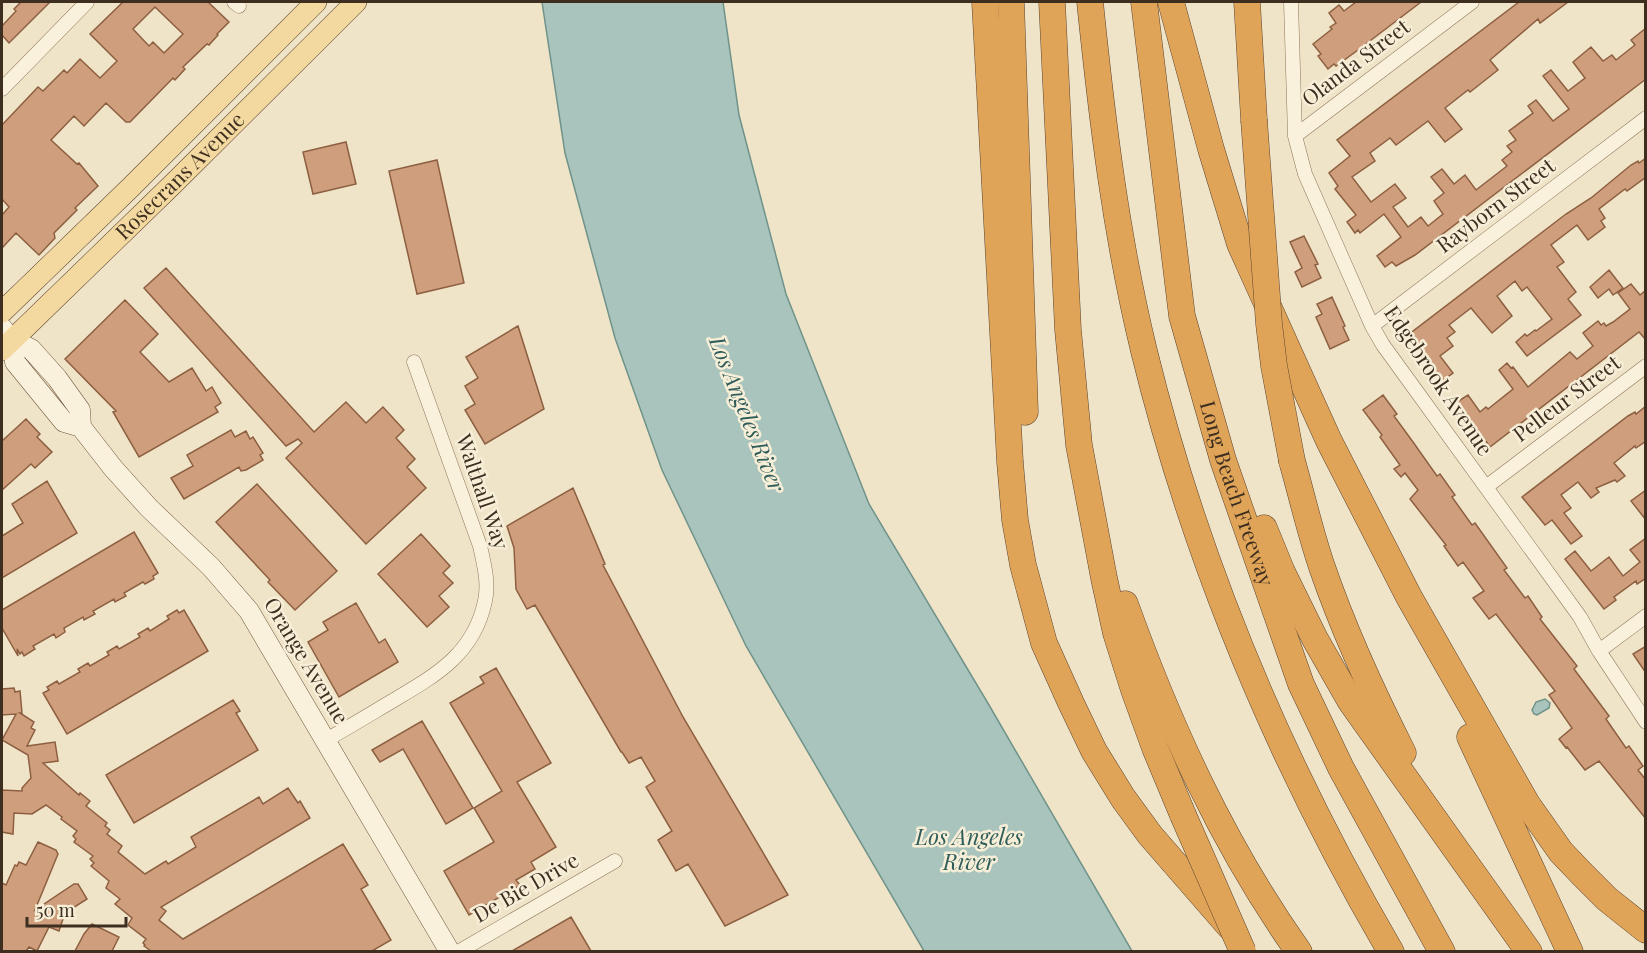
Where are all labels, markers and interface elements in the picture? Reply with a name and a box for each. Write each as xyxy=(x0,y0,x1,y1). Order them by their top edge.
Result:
street label: Olanda Street xyxy=(1295,11,1415,111)
street label: Rosecrans Avenue xyxy=(108,105,250,245)
street label: Rayborn Street xyxy=(1430,150,1560,258)
street label: Edgebrook Avenue xyxy=(1379,299,1500,460)
water label: Los Angeles River xyxy=(703,331,793,496)
street label: Pelleur Street xyxy=(1506,347,1626,447)
street label: Long Beach Freeway xyxy=(1195,397,1282,590)
street label: Walthall Way xyxy=(451,429,517,553)
street label: Orange Avenue xyxy=(259,591,357,728)
water label: Los Angeles River xyxy=(914,821,1023,876)
street label: De Bie Drive xyxy=(467,845,583,928)
scale bar xyxy=(27,890,126,928)
text: 50 m xyxy=(36,898,75,922)

